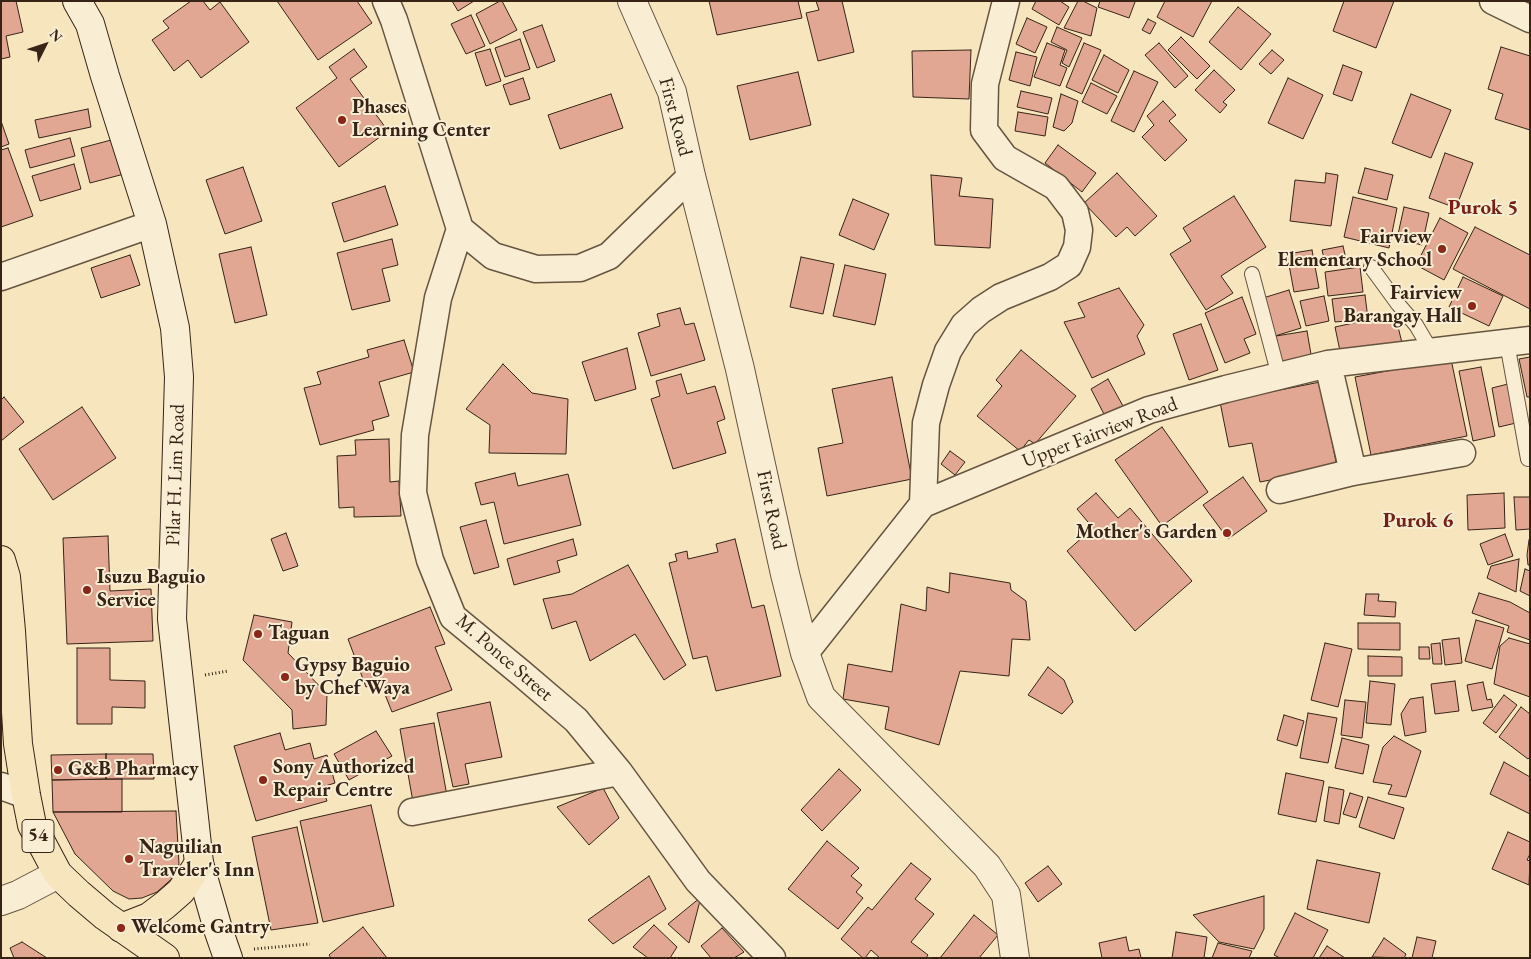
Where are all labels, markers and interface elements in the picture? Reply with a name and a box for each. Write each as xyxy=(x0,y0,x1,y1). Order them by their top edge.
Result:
north arrow xyxy=(20,20,70,70)
text: N xyxy=(46,25,67,45)
street label: First Road xyxy=(653,75,697,159)
place label: Phases Learning Center xyxy=(352,96,490,143)
marker: Phases Learning Center xyxy=(336,114,348,126)
district label: Purok 5 xyxy=(1448,195,1518,221)
place label: Fairview Elementary School xyxy=(1278,226,1432,273)
marker: Fairview Elementary School xyxy=(1436,243,1448,255)
place label: Fairview Barangay Hall xyxy=(1344,282,1462,329)
marker: Fairview Barangay Hall xyxy=(1466,300,1478,312)
street label: Upper Fairview Road xyxy=(1019,392,1181,474)
street label: Pilar H. Lim Road xyxy=(162,404,190,546)
street label: First Road xyxy=(751,468,791,552)
district label: Purok 6 xyxy=(1383,508,1453,534)
place label: Mother's Garden xyxy=(1076,521,1217,545)
marker: Mother's Garden xyxy=(1221,527,1233,539)
place label: Isuzu Baguio Service xyxy=(97,566,205,613)
marker: Isuzu Baguio Service xyxy=(81,584,93,596)
street label: M. Ponce Street xyxy=(451,609,557,707)
place label: Taguan xyxy=(268,622,330,646)
marker: Taguan xyxy=(252,628,264,640)
place label: Gypsy Baguio by Chef Waya xyxy=(295,654,410,701)
marker: Gypsy Baguio by Chef Waya xyxy=(279,671,291,683)
place label: Sony Authorized Repair Centre xyxy=(273,756,415,803)
place label: G&B Pharmacy xyxy=(68,758,199,782)
marker: G&B Pharmacy xyxy=(52,764,64,776)
marker: Sony Authorized Repair Centre xyxy=(257,774,269,786)
road number: 54 xyxy=(22,819,54,852)
place label: Naguilian Traveler's Inn xyxy=(139,836,255,883)
marker: Naguilian Traveler's Inn xyxy=(123,853,135,865)
place label: Welcome Gantry xyxy=(131,916,270,940)
marker: Welcome Gantry xyxy=(115,922,127,934)

